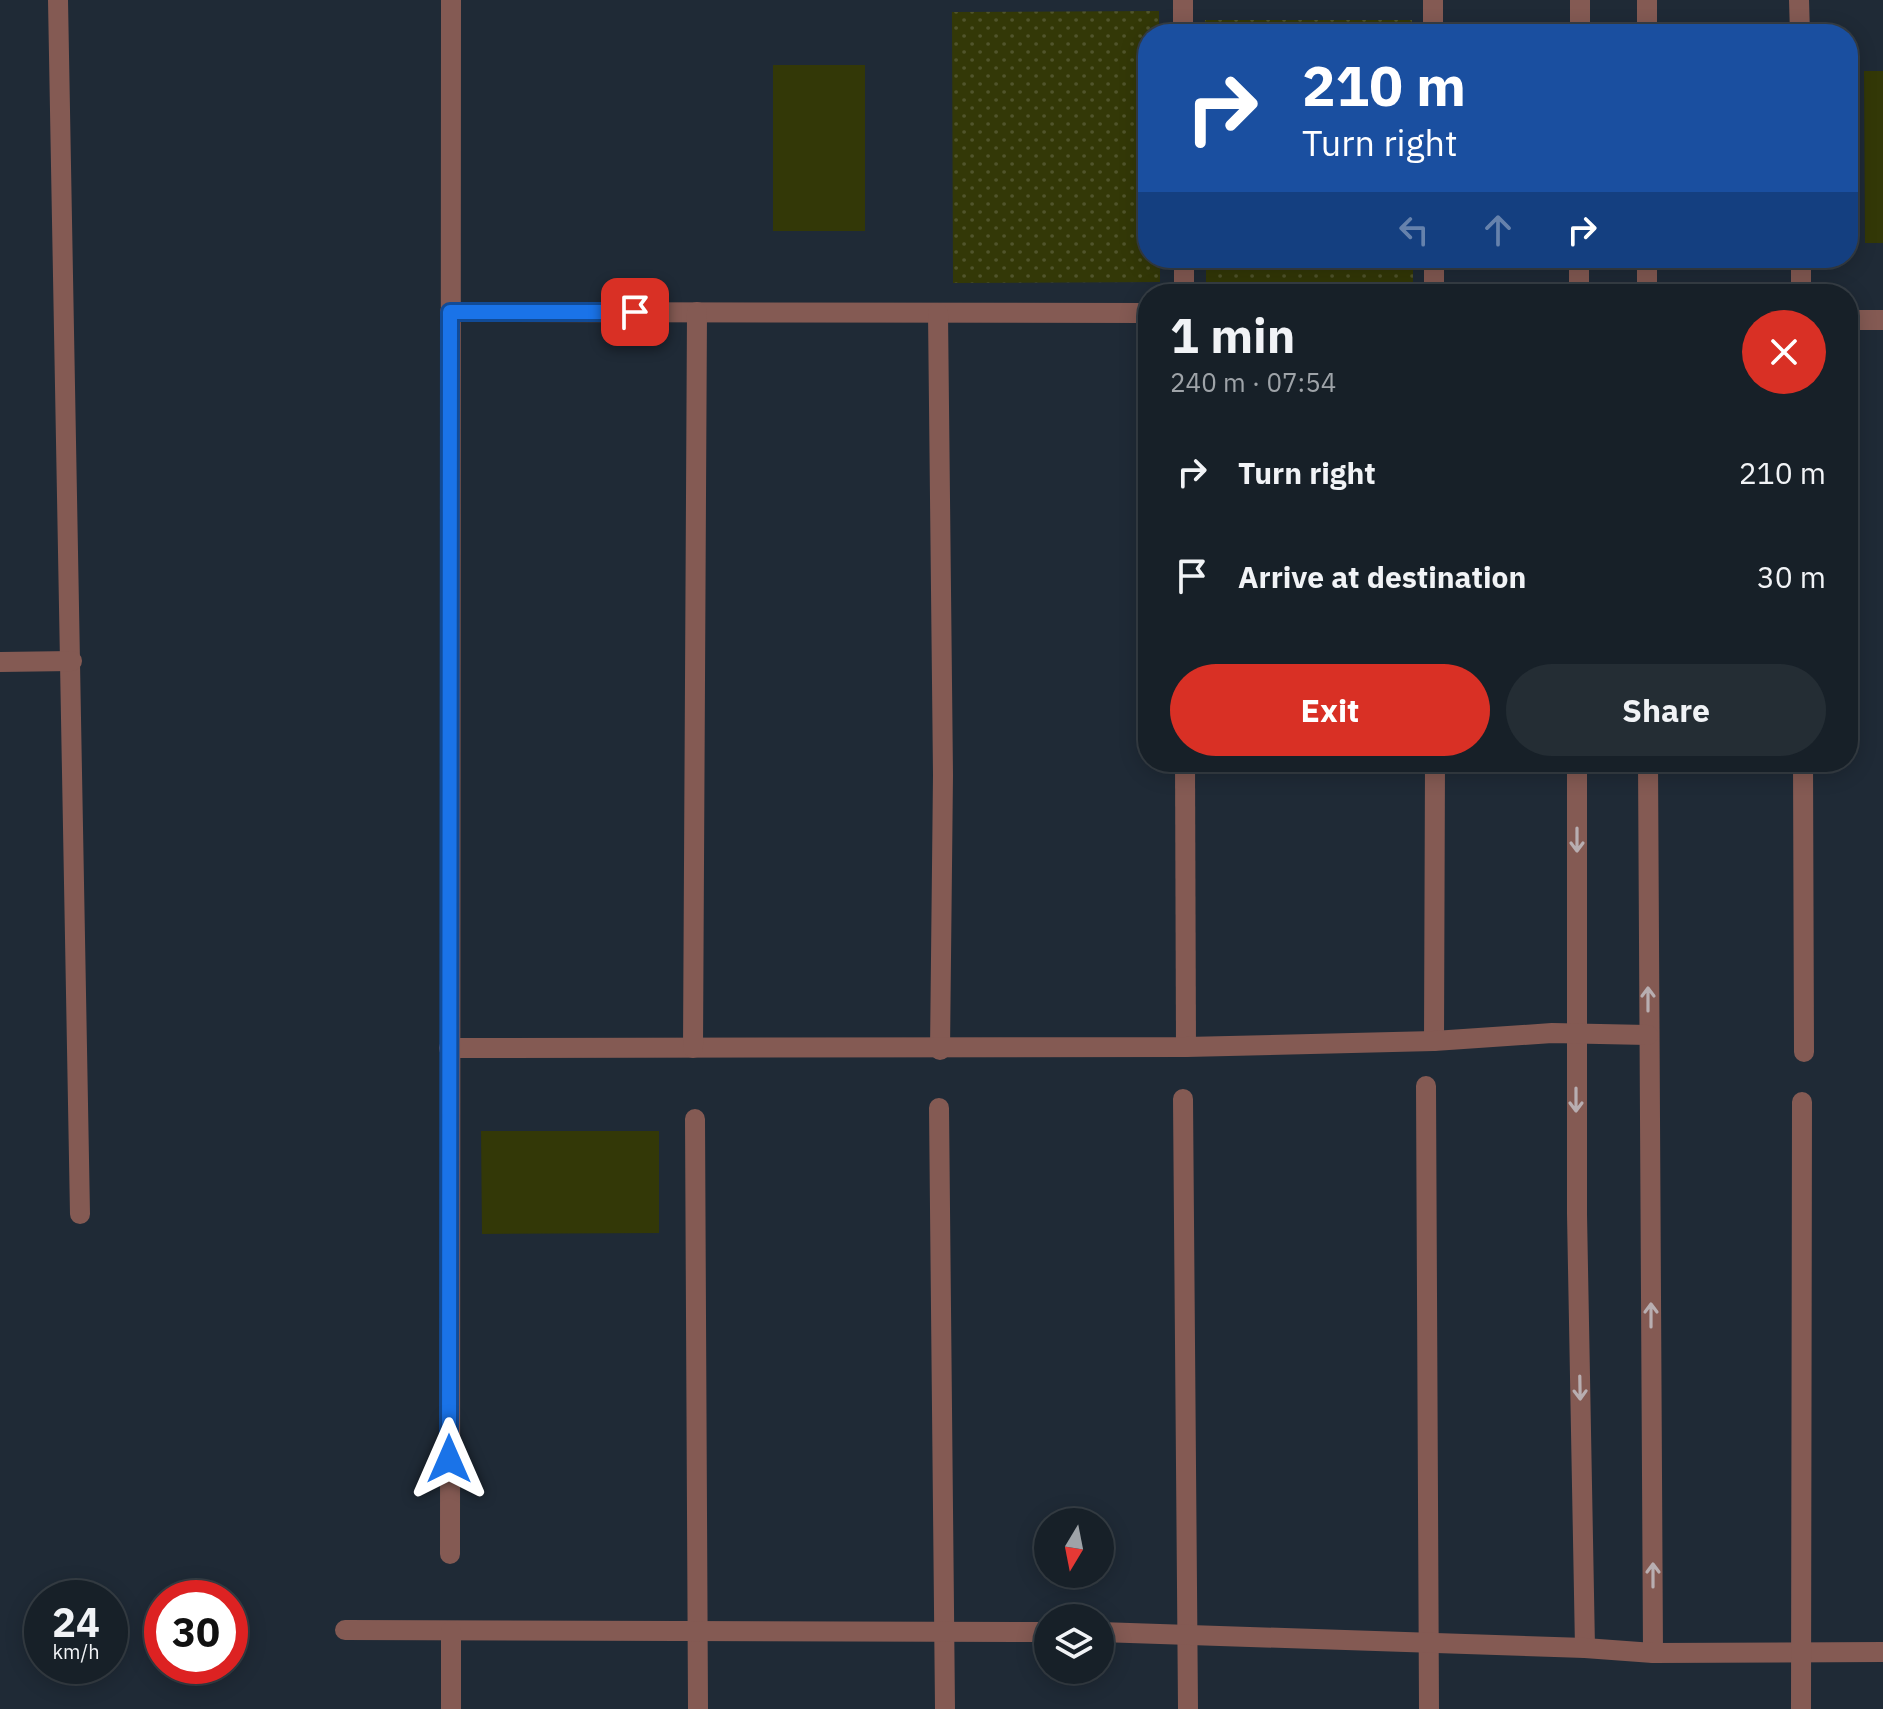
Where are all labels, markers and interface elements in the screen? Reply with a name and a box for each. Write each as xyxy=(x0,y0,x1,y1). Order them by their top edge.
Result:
text: 210 m xyxy=(1302,49,1466,121)
icon: right xyxy=(1170,56,1274,160)
text: Turn right xyxy=(1302,119,1458,166)
icon: left xyxy=(1392,208,1436,252)
icon: ahead xyxy=(1476,208,1520,252)
icon: right xyxy=(1560,208,1604,252)
pin xyxy=(601,278,669,346)
icon: arrive xyxy=(613,290,657,334)
text: 1 min xyxy=(1170,304,1295,366)
button: close xyxy=(1742,310,1826,394)
text: 240 m · 07:54 xyxy=(1170,365,1336,399)
icon: right xyxy=(1170,450,1214,494)
text: Turn right xyxy=(1238,453,1376,492)
text: 210 m xyxy=(1739,453,1826,492)
icon: arrive xyxy=(1170,554,1214,598)
text: Arrive at destination xyxy=(1238,557,1526,596)
text: 30 m xyxy=(1757,557,1826,596)
button: Exit xyxy=(1170,664,1490,756)
button: Share xyxy=(1506,664,1826,756)
one-way arrow xyxy=(1569,826,1585,853)
one-way arrow xyxy=(1640,986,1656,1013)
one-way arrow xyxy=(1568,1086,1584,1113)
one-way arrow xyxy=(1643,1302,1659,1329)
one-way arrow xyxy=(1572,1374,1588,1401)
position arrow xyxy=(407,1417,491,1501)
north arrow xyxy=(1034,1508,1114,1588)
map controls xyxy=(1034,1508,1114,1684)
one-way arrow xyxy=(1645,1562,1661,1589)
speed limit sign: 30 xyxy=(144,1580,248,1684)
text: 24 xyxy=(52,1596,100,1648)
button: layers xyxy=(1034,1604,1114,1684)
text: km/h xyxy=(52,1638,100,1665)

